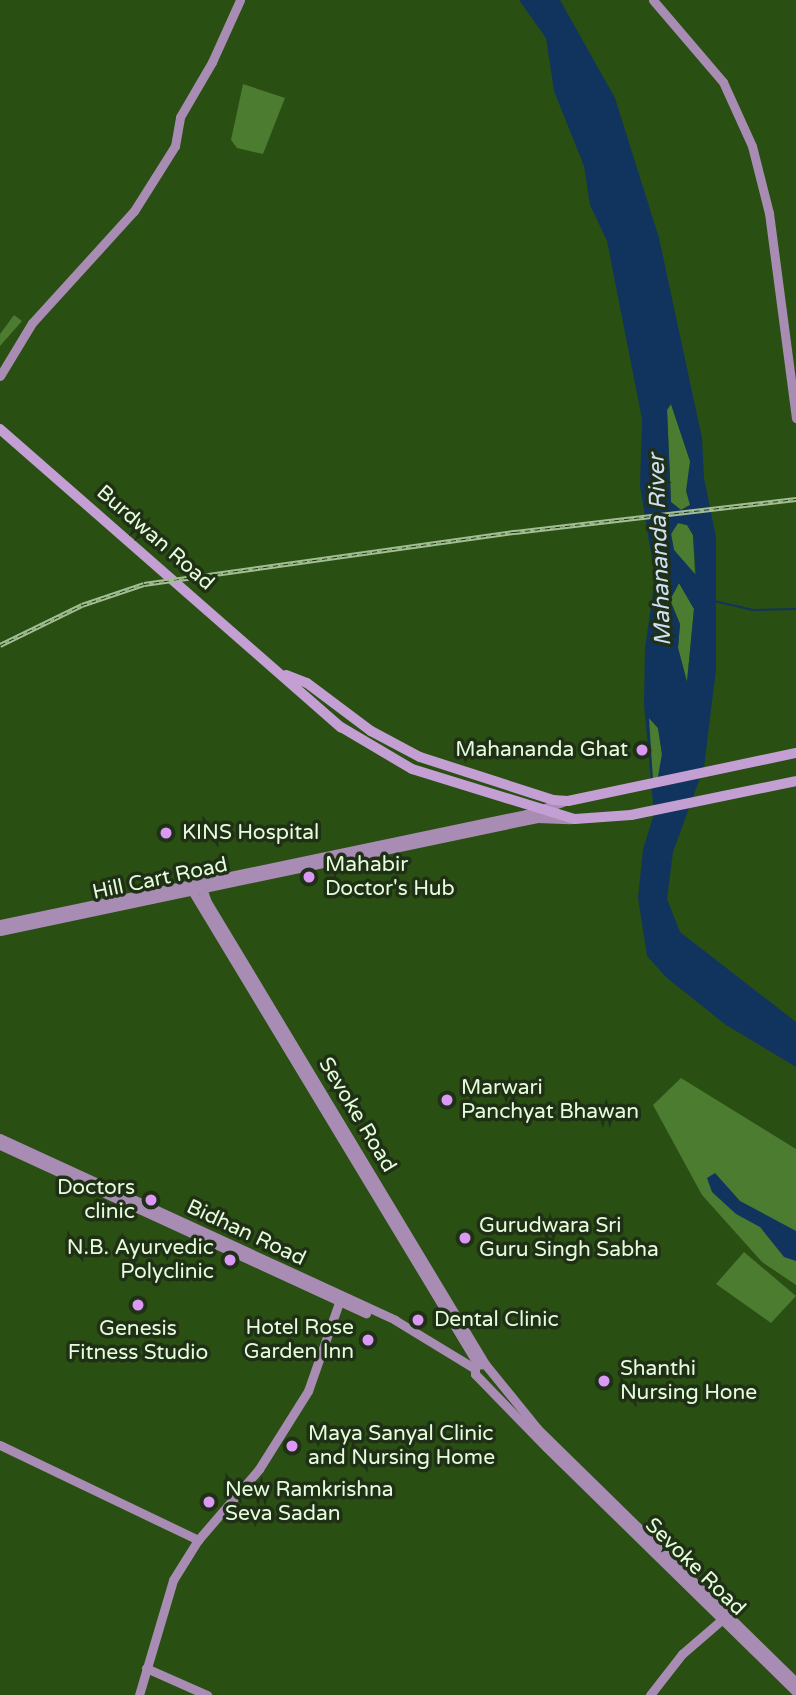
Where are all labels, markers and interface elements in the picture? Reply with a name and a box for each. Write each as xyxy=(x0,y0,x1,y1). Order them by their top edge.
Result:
water label: Mahananda River xyxy=(643,453,677,647)
street label: Burdwan Road xyxy=(91,480,219,596)
place label: Mahananda Ghat xyxy=(455,737,628,763)
marker: Mahananda Ghat xyxy=(634,742,650,758)
place label: KINS Hospital xyxy=(182,820,319,846)
marker: KINS Hospital xyxy=(156,823,176,843)
street label: Hill Cart Road xyxy=(90,852,230,906)
place label: Mahabir Doctor's Hub xyxy=(325,852,455,902)
marker: Mahabir Doctor's Hub xyxy=(299,867,319,887)
street label: Sevoke Road xyxy=(313,1053,401,1177)
place label: Marwari Panchyat Bhawan xyxy=(461,1075,639,1125)
marker: Marwari Panchyat Bhawan xyxy=(439,1092,455,1108)
place label: Doctors clinic xyxy=(57,1175,135,1225)
marker: Doctors clinic xyxy=(141,1190,161,1210)
street label: Bidhan Road xyxy=(182,1194,310,1272)
place label: Gurudwara Sri Guru Singh Sabha xyxy=(479,1213,659,1263)
marker: Gurudwara Sri Guru Singh Sabha xyxy=(457,1230,473,1246)
place label: N.B. Ayurvedic Polyclinic xyxy=(67,1235,214,1285)
marker: N.B. Ayurvedic Polyclinic xyxy=(220,1250,240,1270)
marker: Genesis Fitness Studio xyxy=(130,1297,146,1313)
place label: Dental Clinic xyxy=(434,1307,559,1333)
marker: Dental Clinic xyxy=(408,1310,428,1330)
place label: Hotel Rose Garden Inn xyxy=(244,1315,354,1365)
place label: Genesis Fitness Studio xyxy=(68,1316,208,1366)
marker: Hotel Rose Garden Inn xyxy=(360,1332,376,1348)
place label: Shanthi Nursing Hone xyxy=(620,1356,757,1406)
marker: Shanthi Nursing Hone xyxy=(594,1371,614,1391)
place label: Maya Sanyal Clinic and Nursing Home xyxy=(308,1421,495,1471)
marker: Maya Sanyal Clinic and Nursing Home xyxy=(282,1436,302,1456)
place label: New Ramkrishna Seva Sadan xyxy=(225,1477,394,1527)
marker: New Ramkrishna Seva Sadan xyxy=(199,1492,219,1512)
street label: Sevoke Road xyxy=(640,1513,750,1621)

